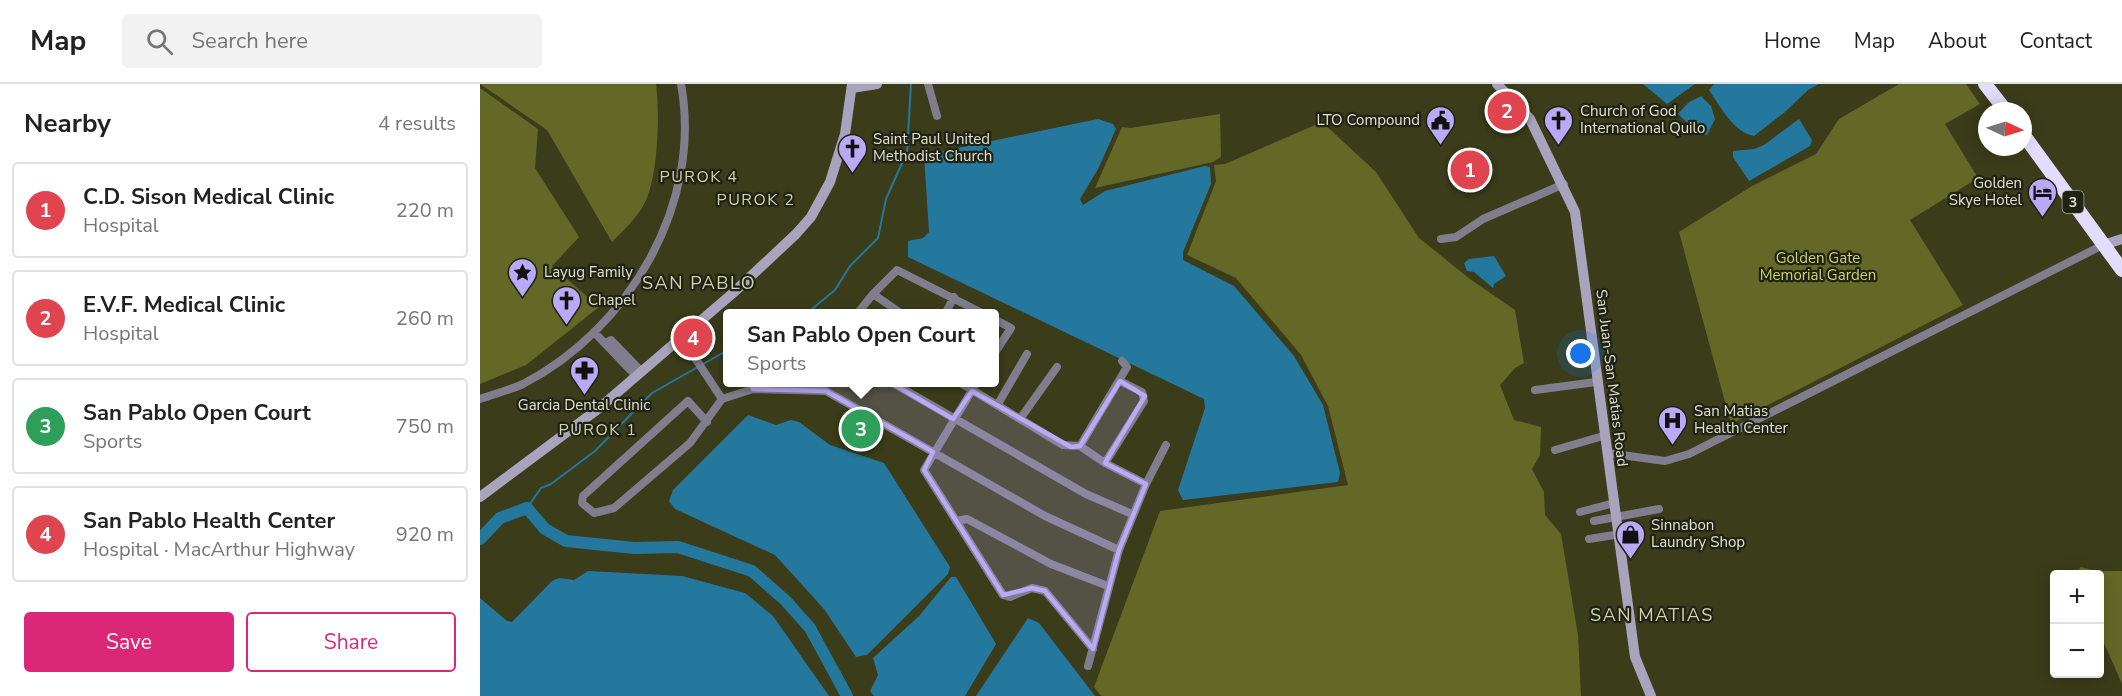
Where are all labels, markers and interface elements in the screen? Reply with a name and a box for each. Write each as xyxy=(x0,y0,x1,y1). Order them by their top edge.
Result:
search box xyxy=(122,14,542,68)
text: Map xyxy=(30,22,86,60)
icon: search xyxy=(143,25,176,58)
text: Search here xyxy=(191,26,308,56)
text: Home xyxy=(1764,27,1821,55)
text: Map xyxy=(1854,27,1895,55)
text: About xyxy=(1928,27,1986,55)
text: Contact xyxy=(2019,27,2092,55)
pin: 2 xyxy=(1488,88,1526,134)
place label: Church of God International Quilo xyxy=(1580,101,1705,138)
north arrow xyxy=(1978,102,2032,156)
public building icon: LTO Compound xyxy=(1425,104,1457,146)
church icon: Church of God International Quilo xyxy=(1543,104,1575,146)
text: Nearby xyxy=(24,106,111,141)
text: 4 results xyxy=(378,110,456,137)
place label: LTO Compound xyxy=(1317,110,1420,130)
place label: Saint Paul United Methodist Church xyxy=(873,129,992,166)
church icon: Saint Paul United Methodist Church xyxy=(836,132,868,174)
pin: 1 xyxy=(1450,148,1490,193)
district label: PUROK 4 xyxy=(660,166,738,188)
place label: Golden Skye Hotel xyxy=(1949,173,2023,210)
hotel icon: Golden Skye Hotel xyxy=(2027,176,2059,218)
text: C.D. Sison Medical Clinic xyxy=(83,182,334,212)
district label: PUROK 2 xyxy=(717,189,795,211)
road number: 3 xyxy=(2062,191,2084,213)
text: 1 xyxy=(40,197,52,224)
text: 220 m xyxy=(396,197,454,224)
text: Hospital xyxy=(83,212,159,239)
park label: Golden Gate Memorial Garden xyxy=(1760,248,1876,285)
place icon: Layug Family xyxy=(507,256,539,298)
place label: Layug Family xyxy=(544,262,633,282)
district label: SAN PABLO xyxy=(642,271,756,295)
church icon: Chapel xyxy=(551,284,583,326)
street label: San Juan-San Matias Road xyxy=(1591,288,1633,468)
text: E.V.F. Medical Clinic xyxy=(83,290,285,320)
place label: Chapel xyxy=(588,290,636,310)
text: 2 xyxy=(40,305,52,332)
text: 260 m xyxy=(396,305,454,332)
popup xyxy=(723,309,999,387)
pin: 4 xyxy=(674,316,712,360)
text: Hospital xyxy=(83,320,159,347)
text: San Pablo Open Court xyxy=(747,320,975,350)
your location xyxy=(1566,339,1595,368)
text: Sports xyxy=(747,350,806,377)
pharmacy icon: Garcia Dental Clinic xyxy=(568,354,600,396)
place label: Garcia Dental Clinic xyxy=(518,395,650,415)
text: San Pablo Open Court xyxy=(83,398,311,428)
place label: San Matias Health Center xyxy=(1694,401,1789,438)
hospital icon: San Matias Health Center xyxy=(1657,404,1689,446)
pin: 3 xyxy=(842,406,880,452)
text: 3 xyxy=(40,413,52,440)
text: 750 m xyxy=(396,413,454,440)
district label: PUROK 1 xyxy=(559,419,637,441)
text: Sports xyxy=(83,428,142,455)
text: San Pablo Health Center xyxy=(83,506,335,536)
place label: Sinnabon Laundry Shop xyxy=(1651,515,1745,552)
shop icon: Sinnabon Laundry Shop xyxy=(1614,518,1646,560)
text: 4 xyxy=(40,521,52,548)
text: 920 m xyxy=(396,521,454,548)
text: Hospital · MacArthur Highway xyxy=(83,536,355,563)
map controls xyxy=(2050,570,2104,678)
button: + xyxy=(2050,570,2104,624)
district label: SAN MATIAS xyxy=(1590,603,1714,627)
button: Save xyxy=(24,612,234,672)
button: Share xyxy=(246,612,456,672)
button: − xyxy=(2050,624,2104,678)

